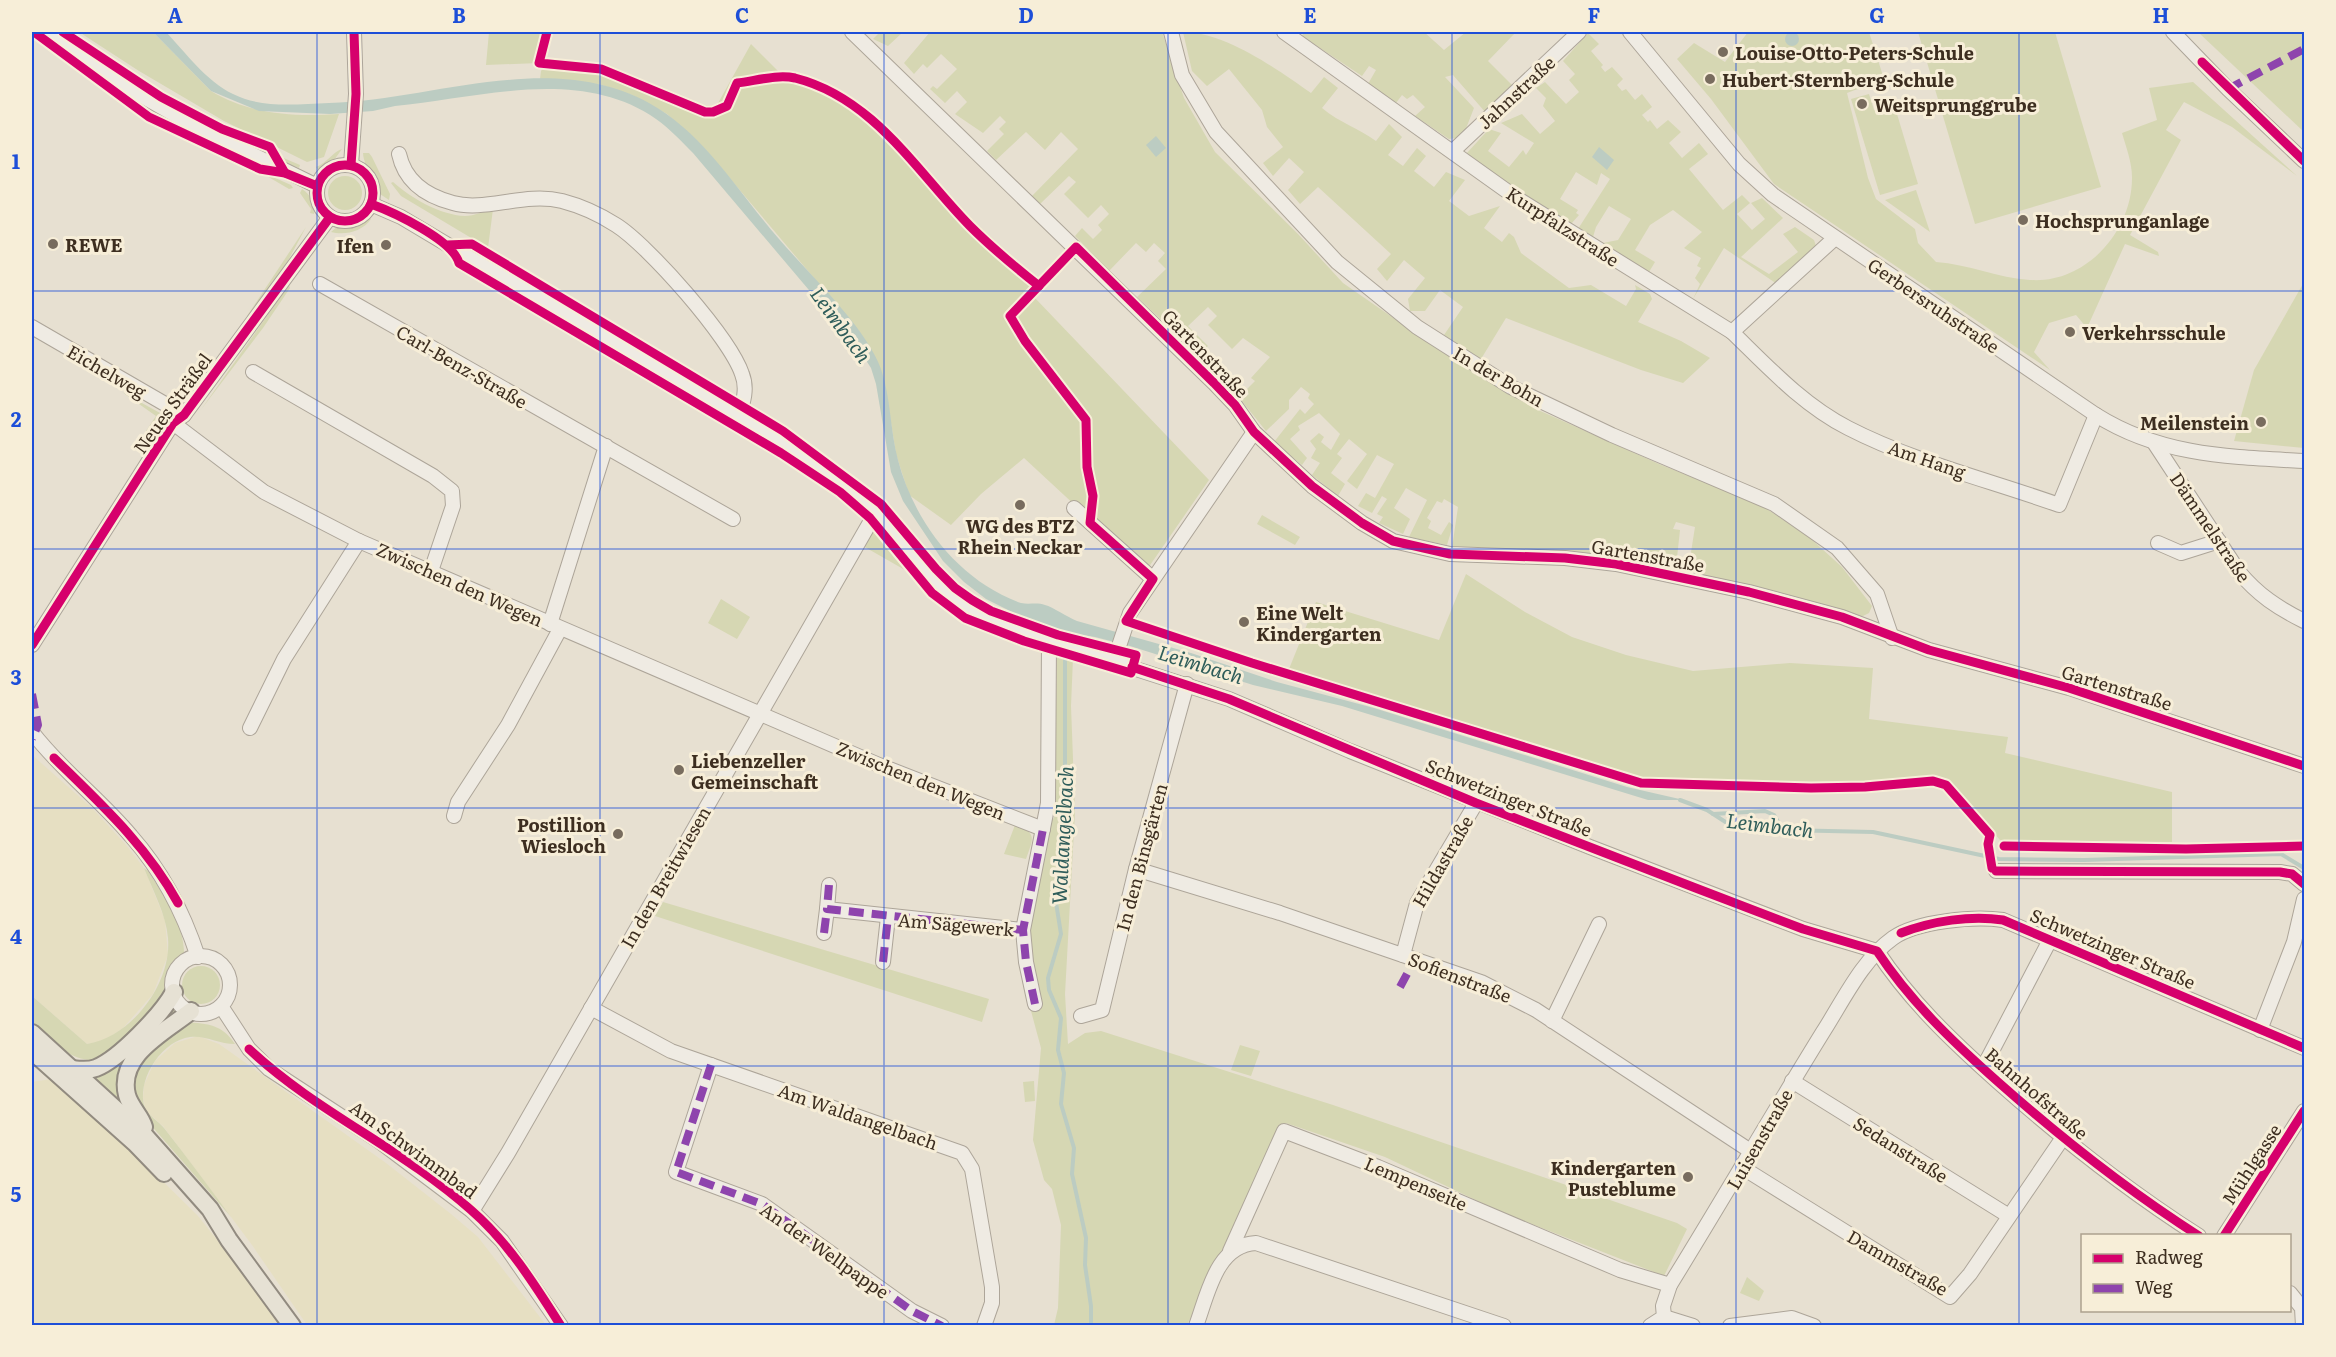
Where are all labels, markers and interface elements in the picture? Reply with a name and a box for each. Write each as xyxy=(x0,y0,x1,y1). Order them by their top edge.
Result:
text: A xyxy=(167,0,183,29)
text: B xyxy=(452,0,466,29)
text: C xyxy=(735,0,749,29)
text: D xyxy=(1018,0,1034,29)
text: E xyxy=(1303,0,1317,29)
text: F xyxy=(1588,0,1601,29)
text: G xyxy=(1869,0,1885,29)
text: H xyxy=(2153,0,2169,29)
place label: Louise-Otto-Peters-Schule xyxy=(1735,39,1974,66)
marker: Louise-Otto-Peters-Schule xyxy=(1716,45,1730,59)
street label: Jahnstraße xyxy=(1471,49,1561,135)
place label: Hubert-Sternberg-Schule xyxy=(1722,66,1954,93)
marker: Hubert-Sternberg-Schule xyxy=(1703,72,1717,86)
place label: Weitsprunggrube xyxy=(1874,91,2037,118)
marker: Weitsprunggrube xyxy=(1855,97,1869,111)
text: 1 xyxy=(12,145,20,175)
street label: Kurpfalzstraße xyxy=(1501,179,1625,273)
place label: Hochsprunganlage xyxy=(2035,207,2209,234)
marker: Hochsprunganlage xyxy=(2016,213,2030,227)
place label: REWE xyxy=(65,231,122,258)
place label: Ifen xyxy=(337,232,374,259)
marker: REWE xyxy=(46,237,60,251)
marker: Ifen xyxy=(379,238,393,252)
street label: Gerbersruhstraße xyxy=(1863,251,2005,359)
water label: Leimbach xyxy=(804,280,880,369)
street label: Gartenstraße xyxy=(1157,303,1255,403)
street label: Carl-Benz-Straße xyxy=(391,317,533,415)
place label: Verkehrsschule xyxy=(2082,319,2226,346)
marker: Verkehrsschule xyxy=(2063,325,2077,339)
street label: Eichelweg xyxy=(62,337,152,405)
street label: In der Bohn xyxy=(1449,339,1549,413)
street label: Neues Sträßel xyxy=(126,347,218,459)
text: 2 xyxy=(11,403,22,433)
place label: Meilenstein xyxy=(2140,409,2249,436)
marker: Meilenstein xyxy=(2254,415,2268,429)
street label: Am Hang xyxy=(1885,433,1970,485)
street label: Dämmelstraße xyxy=(2164,467,2258,587)
marker: WG des BTZ Rhein Neckar xyxy=(1013,498,1027,512)
place label: WG des BTZ Rhein Neckar xyxy=(958,512,1083,560)
street label: Gartenstraße xyxy=(1589,532,1707,578)
street label: Zwischen den Wegen xyxy=(372,535,548,633)
place label: Eine Welt Kindergarten xyxy=(1256,599,1382,647)
marker: Eine Welt Kindergarten xyxy=(1237,615,1251,629)
water label: Leimbach xyxy=(1155,636,1248,690)
street label: Gartenstraße xyxy=(2058,657,2176,717)
text: 3 xyxy=(10,661,22,691)
street label: Zwischen den Wegen xyxy=(833,734,1009,826)
place label: Liebenzeller Gemeinschaft xyxy=(691,747,818,795)
street label: Schwetzinger Straße xyxy=(1422,751,1596,843)
marker: Liebenzeller Gemeinschaft xyxy=(672,763,686,777)
water label: Waldangelbach xyxy=(1042,765,1080,905)
street label: In den Binsgärten xyxy=(1108,780,1174,934)
street label: In den Breitwiesen xyxy=(613,801,717,953)
water label: Leimbach xyxy=(1725,804,1816,844)
street label: Hildastraße xyxy=(1405,810,1479,912)
place label: Postillion Wiesloch xyxy=(517,811,606,859)
marker: Postillion Wiesloch xyxy=(611,827,625,841)
street label: Schwetzinger Straße xyxy=(2026,901,2200,995)
street label: Am Sägewerk xyxy=(897,905,1016,943)
text: 4 xyxy=(10,920,22,950)
street label: Sofienstraße xyxy=(1405,945,1515,1009)
street label: Bahnhofstraße xyxy=(1979,1041,2095,1145)
street label: Am Waldangelbach xyxy=(774,1076,942,1156)
street label: Luisenstraße xyxy=(1719,1084,1799,1194)
street label: Am Schwimmbad xyxy=(345,1093,483,1205)
street label: Sedanstraße xyxy=(1848,1109,1954,1189)
street label: Mühlgasse xyxy=(2215,1118,2287,1210)
street label: Lempenseite xyxy=(1360,1149,1472,1217)
place label: Kindergarten Pusteblume xyxy=(1550,1154,1676,1202)
marker: Kindergarten Pusteblume xyxy=(1681,1170,1695,1184)
text: 5 xyxy=(11,1178,22,1208)
street label: An der Wellpappe xyxy=(755,1195,895,1305)
street label: Dammstraße xyxy=(1843,1222,1953,1302)
legend xyxy=(2081,1234,2291,1312)
text: Radweg xyxy=(2135,1243,2204,1270)
text: Weg xyxy=(2135,1273,2173,1300)

